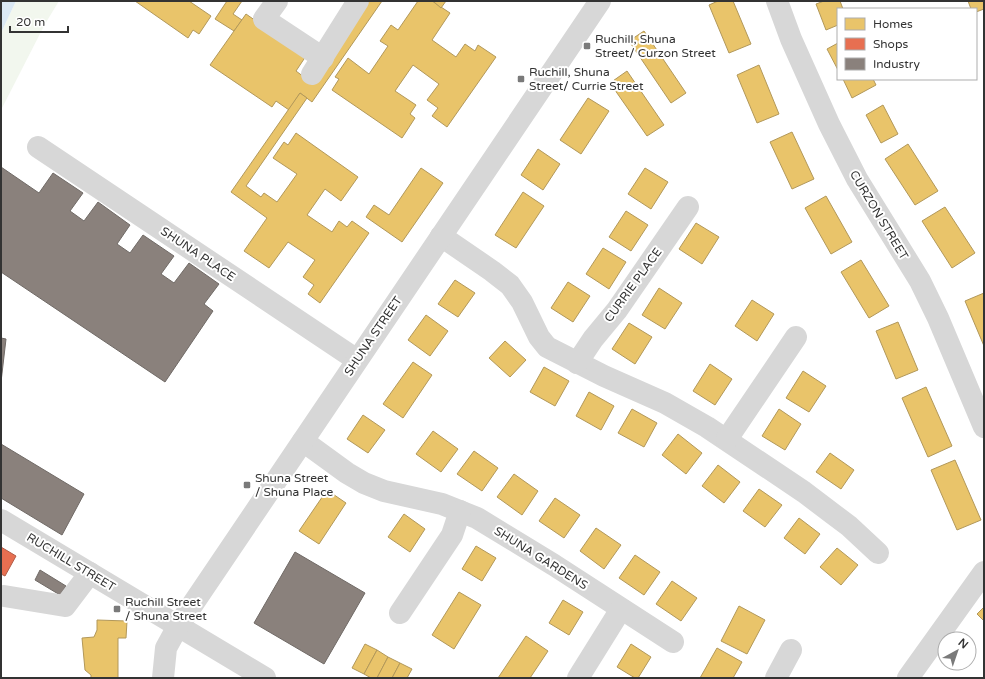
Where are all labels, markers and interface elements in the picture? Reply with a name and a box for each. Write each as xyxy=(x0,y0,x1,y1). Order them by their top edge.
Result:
scale bar xyxy=(10,8,68,34)
legend xyxy=(837,8,977,80)
text: 20 m xyxy=(16,15,45,29)
text: Homes xyxy=(873,17,913,31)
place label: Ruchill, Shuna Street/ Curzon Street xyxy=(595,32,716,60)
text: Shops xyxy=(873,37,908,51)
marker: Ruchill, Shuna Street/ Curzon Street xyxy=(582,41,592,51)
text: Industry xyxy=(873,57,920,71)
place label: Ruchill, Shuna Street/ Currie Street xyxy=(529,65,644,93)
marker: Ruchill, Shuna Street/ Currie Street xyxy=(516,74,526,84)
street label: CURZON STREET xyxy=(847,168,912,263)
street label: SHUNA PLACE xyxy=(158,224,238,284)
street label: CURRIE PLACE xyxy=(601,245,665,325)
street label: SHUNA STREET xyxy=(341,293,405,378)
place label: Shuna Street / Shuna Place xyxy=(255,471,334,499)
marker: Shuna Street / Shuna Place xyxy=(242,480,252,490)
street label: SHUNA GARDENS xyxy=(492,524,590,592)
street label: RUCHILL STREET xyxy=(24,530,118,594)
place label: Ruchill Street / Shuna Street xyxy=(125,595,207,623)
marker: Ruchill Street / Shuna Street xyxy=(112,604,122,614)
north arrow xyxy=(937,631,977,671)
text: N xyxy=(956,636,971,652)

